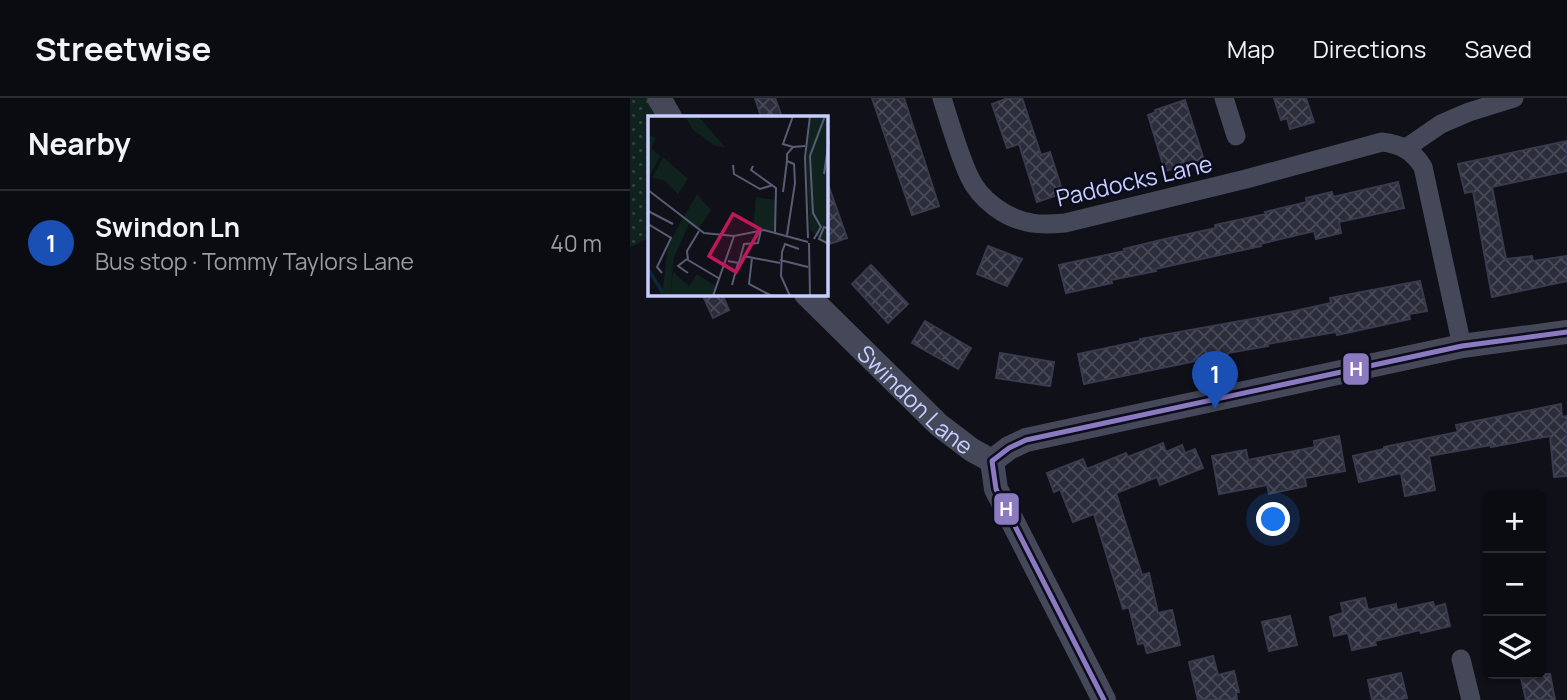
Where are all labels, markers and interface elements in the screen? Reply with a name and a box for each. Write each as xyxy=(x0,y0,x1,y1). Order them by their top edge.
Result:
text: Streetwise xyxy=(35,26,211,71)
text: Map xyxy=(1227,32,1275,65)
text: Directions xyxy=(1313,32,1426,65)
text: Saved xyxy=(1464,32,1532,65)
inset map xyxy=(648,116,828,296)
text: Nearby xyxy=(28,123,131,164)
street label: Paddocks Lane xyxy=(1053,147,1215,213)
text: Swindon Ln xyxy=(95,209,240,245)
text: 1 xyxy=(46,227,56,259)
text: 40 m xyxy=(550,227,602,259)
text: Bus stop · Tommy Taylors Lane xyxy=(95,245,414,277)
street label: Swindon Lane xyxy=(850,337,980,461)
pin: 1 xyxy=(1192,351,1238,409)
line badge: H xyxy=(1342,352,1370,386)
text: H xyxy=(1349,356,1363,382)
map controls xyxy=(1483,490,1546,679)
button: + xyxy=(1483,490,1546,553)
line badge: H xyxy=(993,492,1020,526)
text: H xyxy=(999,496,1013,522)
your location xyxy=(1256,502,1290,536)
button: − xyxy=(1483,553,1546,616)
button: layers xyxy=(1483,616,1546,679)

